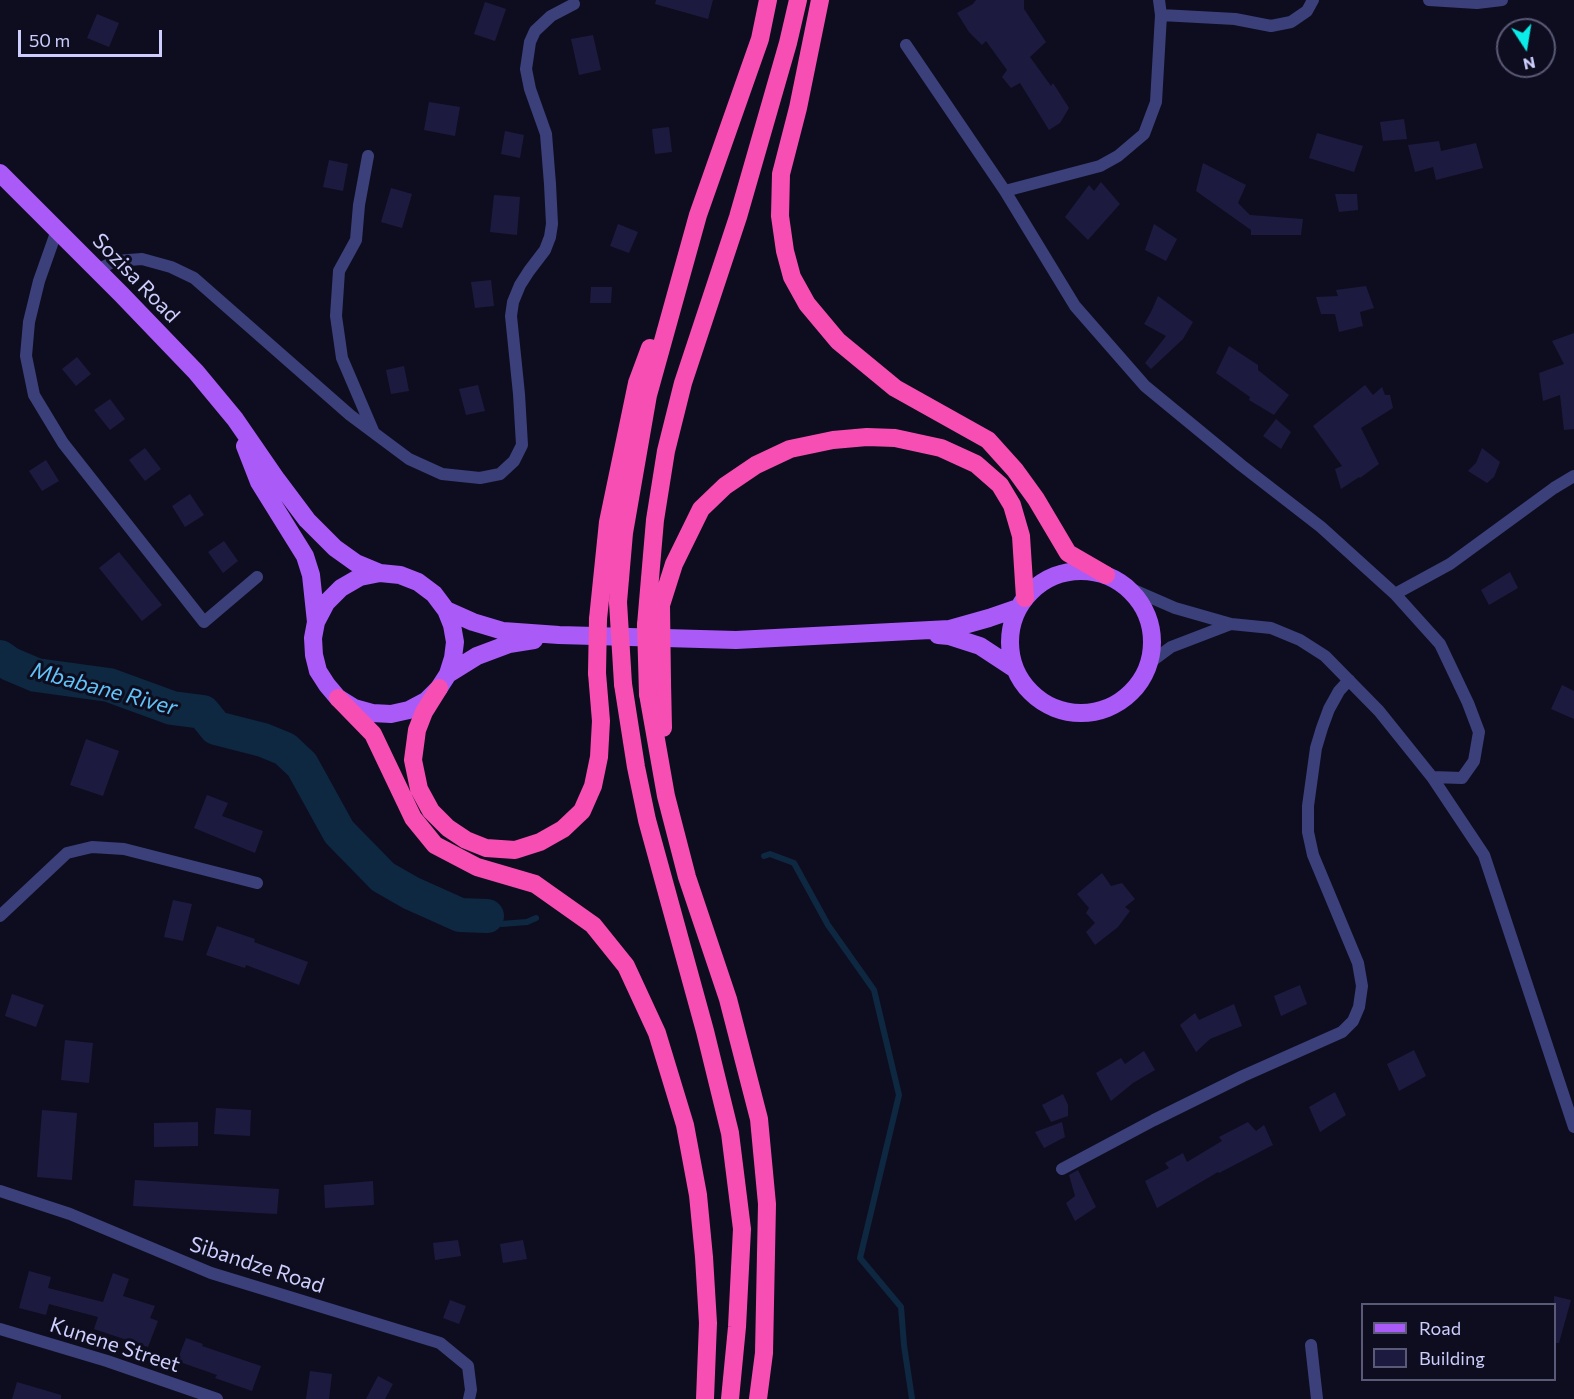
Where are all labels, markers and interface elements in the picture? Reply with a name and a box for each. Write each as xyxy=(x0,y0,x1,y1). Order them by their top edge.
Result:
scale bar xyxy=(21,18,165,56)
north arrow xyxy=(1496,18,1556,78)
text: 50 m xyxy=(29,29,70,51)
text: N xyxy=(1522,54,1537,75)
street label: Sozisa Road xyxy=(87,228,185,328)
water label: Mbabane River xyxy=(28,657,180,721)
street label: Sibandze Road xyxy=(187,1231,327,1299)
legend xyxy=(1361,1303,1556,1381)
street label: Kunene Street xyxy=(47,1312,183,1378)
text: Road xyxy=(1419,1317,1461,1339)
text: Building xyxy=(1419,1347,1485,1369)

